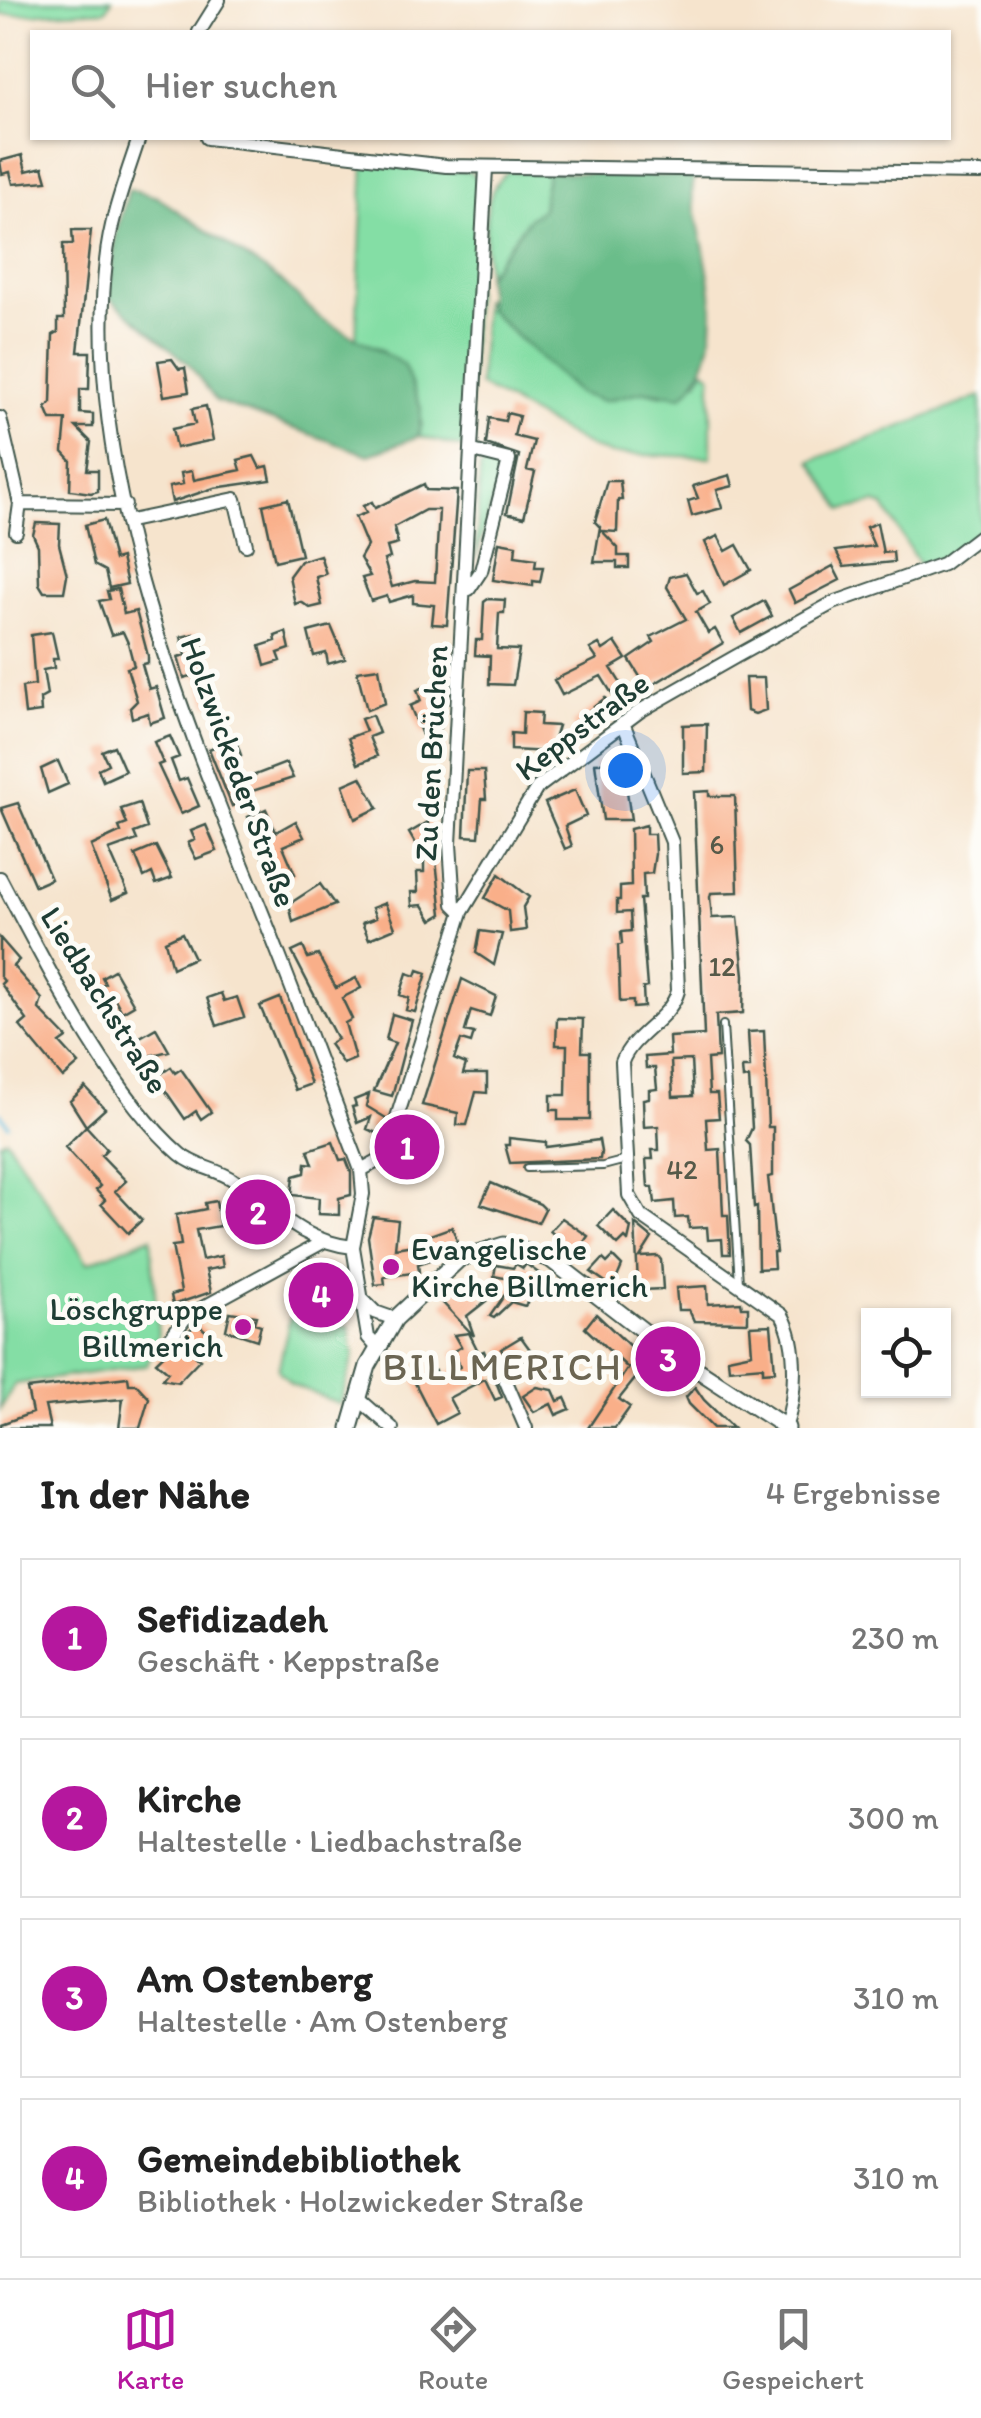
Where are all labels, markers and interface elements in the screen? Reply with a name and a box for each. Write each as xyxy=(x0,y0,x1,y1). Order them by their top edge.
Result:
search box xyxy=(30,30,951,140)
icon: search xyxy=(65,58,120,113)
text: Hier suchen xyxy=(145,62,337,108)
street label: Holzwickeder Straße xyxy=(172,632,306,912)
street label: Zu den Brüchen xyxy=(406,644,456,862)
street label: Keppstraße xyxy=(508,663,656,789)
your location xyxy=(600,745,651,796)
house number: 6 xyxy=(710,827,724,861)
street label: Liedbachstraße xyxy=(32,900,178,1100)
house number: 12 xyxy=(708,949,736,983)
pin: 1 xyxy=(374,1110,440,1184)
house number: 42 xyxy=(666,1152,698,1186)
pin: 2 xyxy=(226,1174,290,1250)
place label: Evangelische Kirche Billmerich xyxy=(411,1230,648,1305)
marker: Evangelische Kirche Billmerich xyxy=(380,1256,402,1278)
pin: 4 xyxy=(288,1258,354,1332)
place label: Löschgruppe Billmerich xyxy=(49,1290,223,1365)
map controls xyxy=(861,1308,951,1398)
button: locate xyxy=(861,1308,951,1398)
marker: Löschgruppe Billmerich xyxy=(232,1316,254,1338)
pin: 3 xyxy=(636,1322,700,1396)
district label: BILLMERICH xyxy=(383,1344,623,1390)
text: In der Nähe xyxy=(40,1468,250,1519)
text: 4 Ergebnisse xyxy=(766,1474,941,1512)
text: Sefidizadeh xyxy=(137,1596,328,1642)
text: 1 xyxy=(67,1619,82,1657)
text: 230 m xyxy=(851,1619,939,1657)
text: Geschäft · Keppstraße xyxy=(137,1642,440,1680)
text: Kirche xyxy=(137,1776,242,1822)
text: 2 xyxy=(66,1799,83,1837)
text: 300 m xyxy=(848,1799,939,1837)
text: Haltestelle · Liedbachstraße xyxy=(137,1822,523,1860)
text: Am Ostenberg xyxy=(137,1956,372,2002)
text: 3 xyxy=(66,1979,83,2017)
text: 310 m xyxy=(853,1979,939,2017)
text: Haltestelle · Am Ostenberg xyxy=(137,2002,508,2040)
text: Gemeindebibliothek xyxy=(137,2136,460,2182)
text: 4 xyxy=(65,2159,84,2197)
text: 310 m xyxy=(853,2159,939,2197)
text: Bibliothek · Holzwickeder Straße xyxy=(137,2182,584,2220)
tab: Karte xyxy=(117,2302,184,2396)
tab: Route xyxy=(418,2302,488,2396)
tab: Gespeichert xyxy=(722,2302,864,2396)

